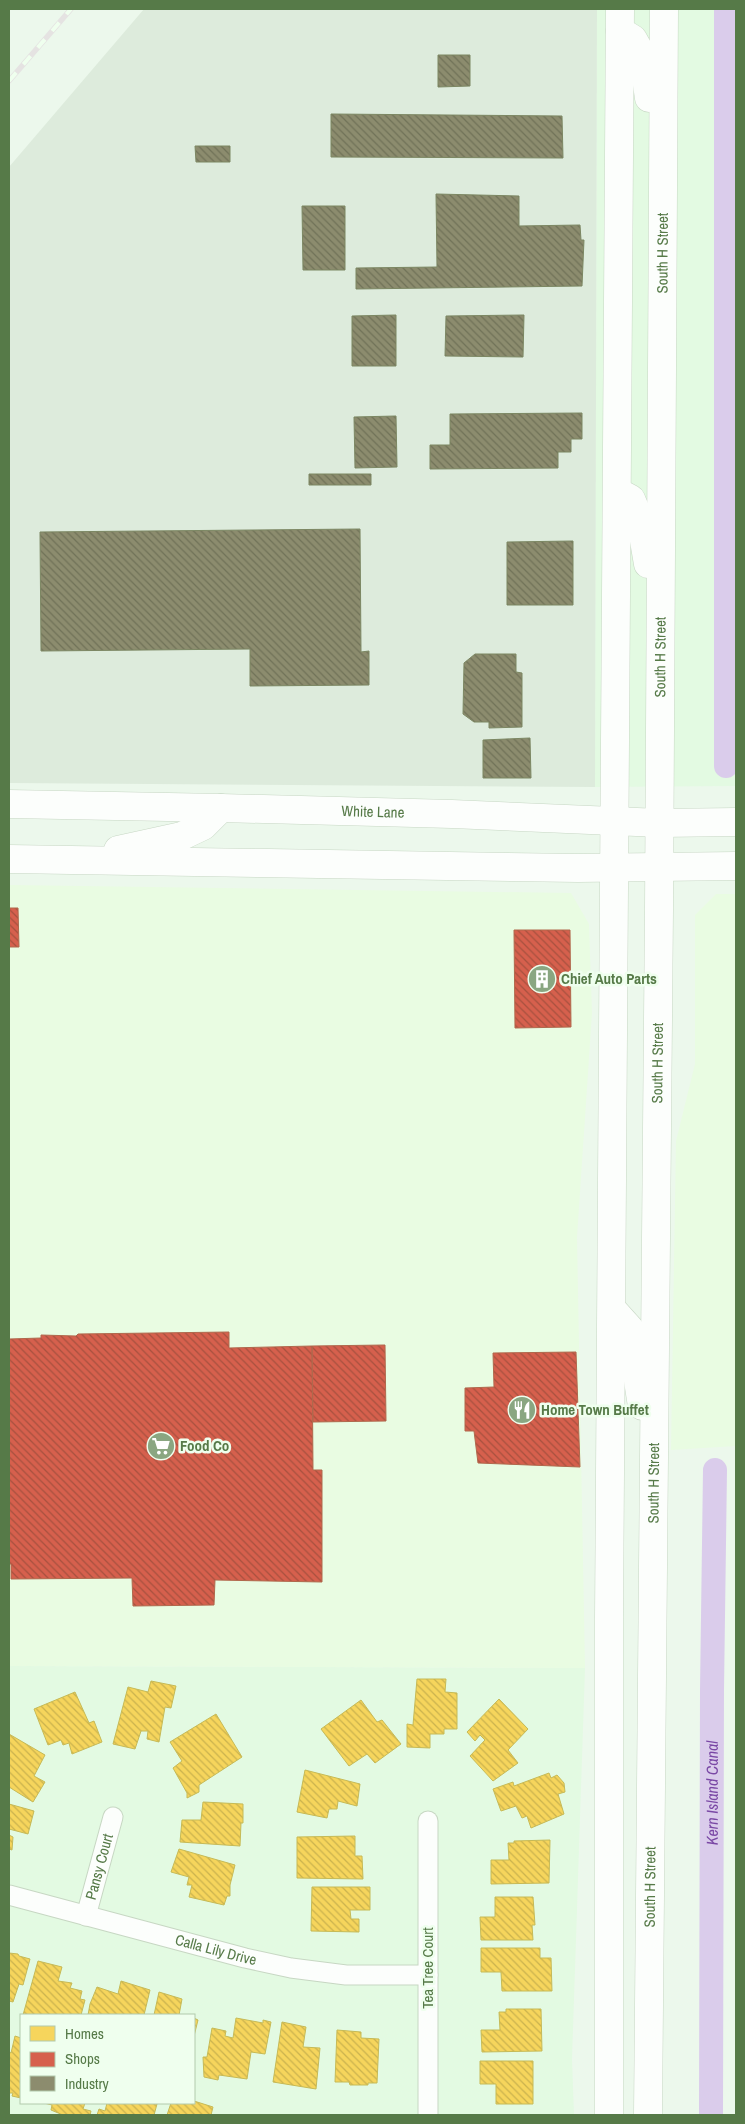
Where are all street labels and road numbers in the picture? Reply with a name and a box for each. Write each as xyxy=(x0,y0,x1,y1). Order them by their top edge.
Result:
street label: South H Street xyxy=(651,212,673,293)
street label: South H Street xyxy=(649,616,671,697)
street label: White Lane xyxy=(341,800,405,823)
street label: South H Street xyxy=(646,1022,668,1104)
street label: South H Street xyxy=(642,1442,664,1523)
street label: Pansy Court xyxy=(80,1831,118,1902)
street label: South H Street xyxy=(639,1846,660,1927)
street label: Tea Tree Court xyxy=(417,1927,438,2009)
street label: Calla Lily Drive xyxy=(173,1929,259,1970)

